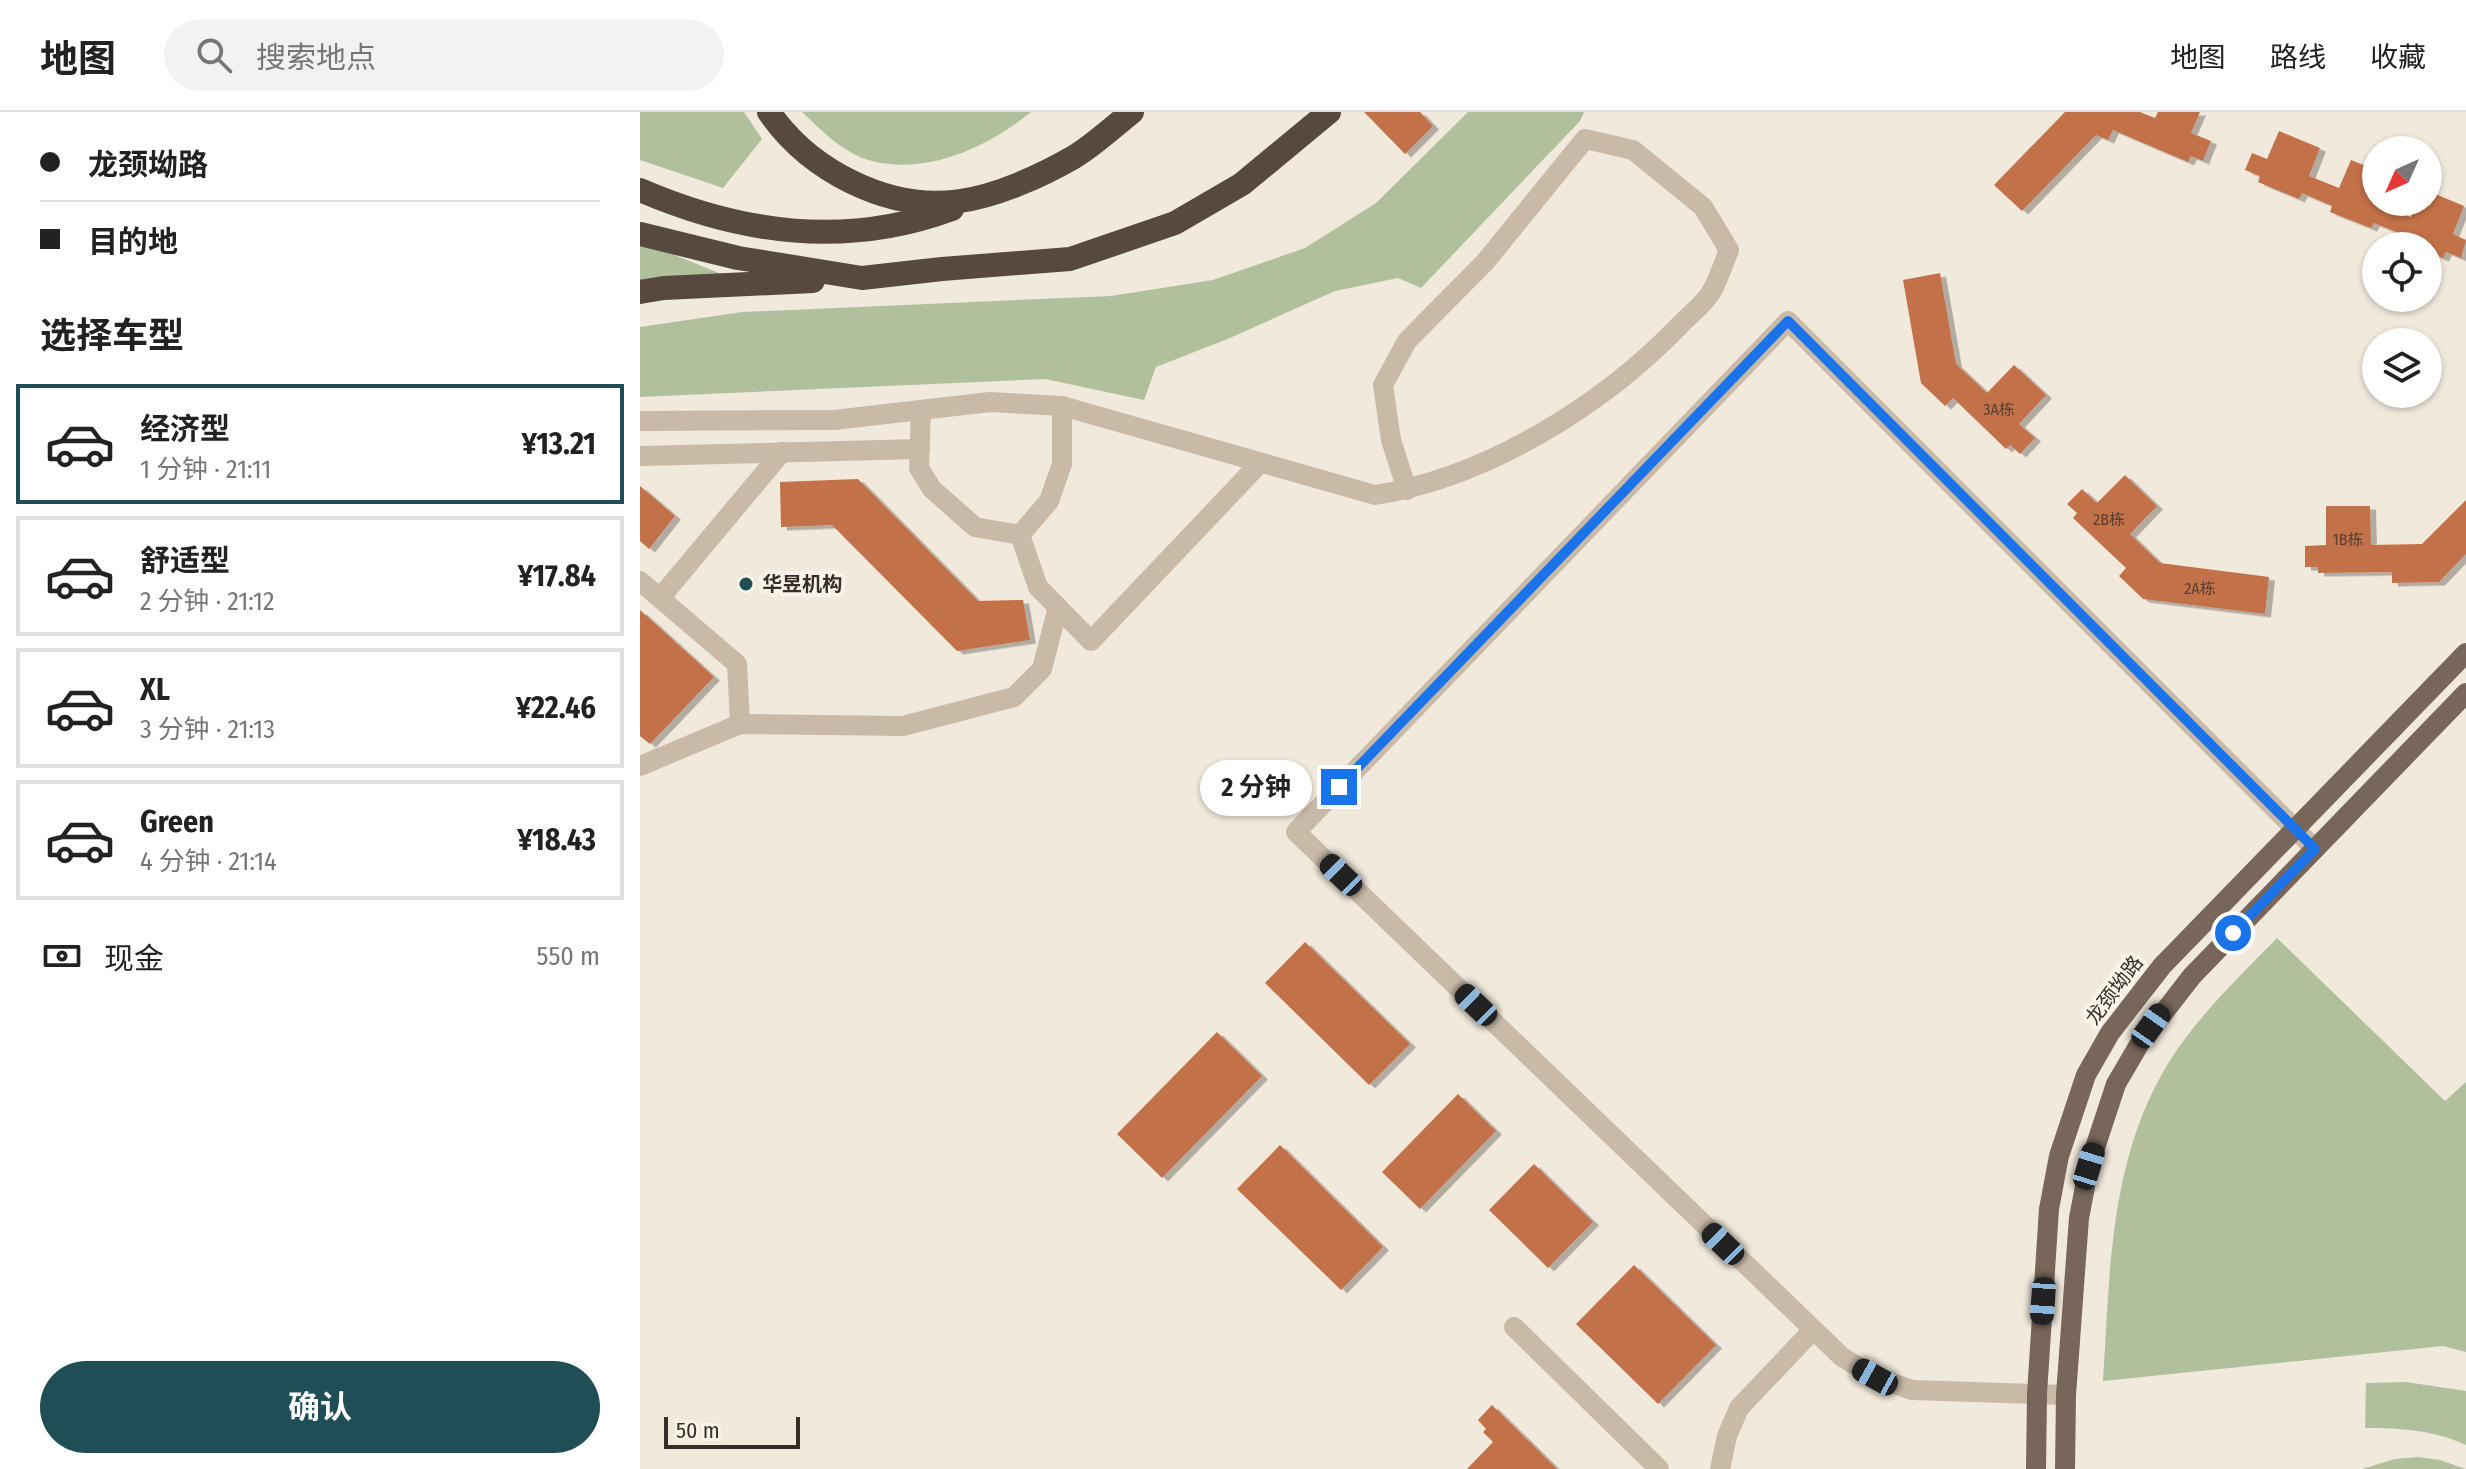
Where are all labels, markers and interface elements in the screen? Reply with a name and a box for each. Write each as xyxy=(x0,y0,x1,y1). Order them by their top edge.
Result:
search box xyxy=(164,19,724,91)
icon: search xyxy=(192,33,236,77)
text: 地图 xyxy=(40,36,116,82)
text: 搜索地点 xyxy=(256,40,376,76)
text: 地图 xyxy=(2170,41,2226,74)
text: 路线 xyxy=(2270,41,2326,74)
text: 收藏 xyxy=(2370,41,2426,74)
north arrow xyxy=(2362,136,2442,216)
map controls xyxy=(2362,136,2442,408)
text: 龙颈坳路 xyxy=(88,147,208,183)
text: 目的地 xyxy=(88,224,178,260)
button: locate xyxy=(2362,232,2442,312)
text: 选择车型 xyxy=(40,314,184,358)
button: layers xyxy=(2362,328,2442,408)
house number: 3A栋 xyxy=(1983,400,2015,419)
icon: car xyxy=(44,408,116,480)
text: 经济型 xyxy=(140,411,230,447)
text: ¥13.21 xyxy=(522,426,596,462)
text: 1 分钟 · 21:11 xyxy=(140,454,271,485)
house number: 2B栋 xyxy=(2093,510,2125,529)
house number: 1B栋 xyxy=(2333,530,2364,549)
icon: car xyxy=(44,540,116,612)
text: 舒适型 xyxy=(140,543,230,579)
text: ¥17.84 xyxy=(518,558,596,594)
place label: 华昱机构 xyxy=(762,572,842,596)
marker: 华昱机构 xyxy=(737,575,755,593)
house number: 2A栋 xyxy=(2184,579,2216,598)
text: 2 分钟 · 21:12 xyxy=(140,586,274,617)
icon: car xyxy=(44,672,116,744)
text: XL xyxy=(140,672,170,708)
text: ¥22.46 xyxy=(516,690,596,726)
text: 3 分钟 · 21:13 xyxy=(140,714,275,745)
callout: 2 分钟 xyxy=(1199,759,1311,815)
route end xyxy=(1321,769,1357,805)
text: 2 分钟 xyxy=(1221,772,1291,803)
icon: car xyxy=(44,804,116,876)
text: Green xyxy=(140,804,214,840)
text: ¥18.43 xyxy=(517,822,596,858)
text: 4 分钟 · 21:14 xyxy=(140,846,277,877)
car xyxy=(1315,850,1367,900)
route start xyxy=(2215,915,2251,951)
icon: cash xyxy=(40,934,84,978)
text: 现金 xyxy=(104,941,164,977)
text: 550 m xyxy=(537,941,600,972)
street label: 龙颈坳路 xyxy=(2080,951,2148,1029)
car xyxy=(1450,980,1502,1030)
car xyxy=(2127,999,2175,1053)
car xyxy=(2071,1140,2107,1192)
car xyxy=(1697,1219,1749,1269)
car xyxy=(2029,1276,2057,1326)
car xyxy=(1848,1355,1902,1399)
button: 确认 xyxy=(40,1361,600,1453)
scale bar xyxy=(664,1413,800,1449)
text: 50 m xyxy=(676,1417,720,1444)

